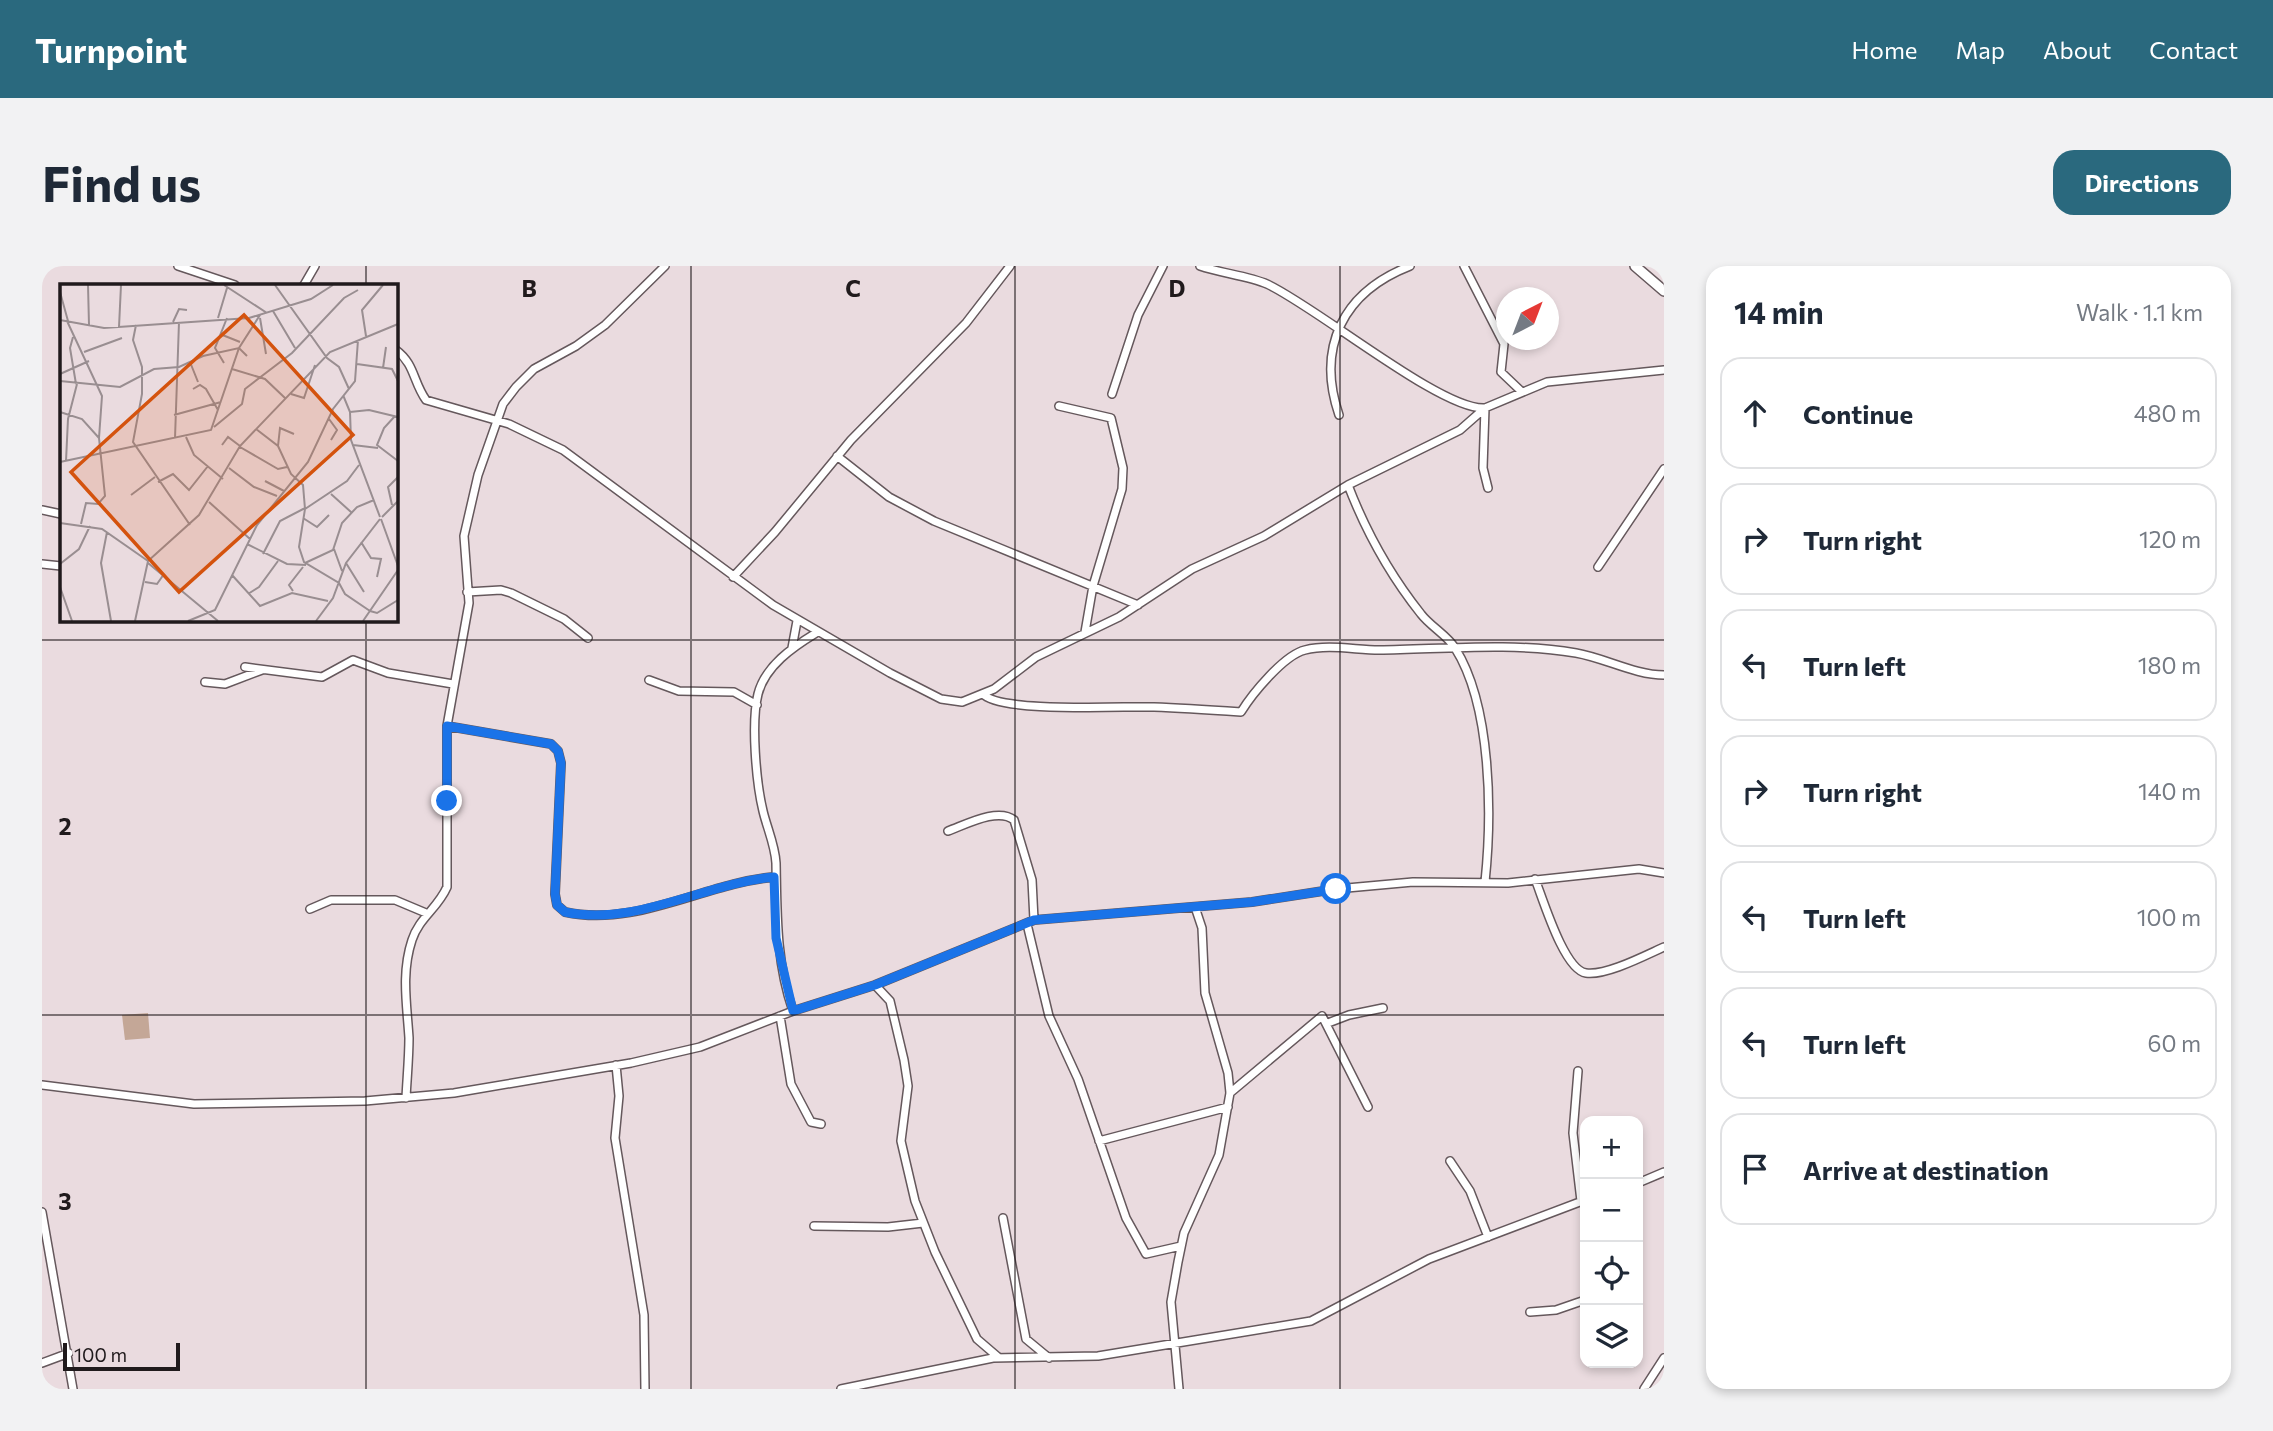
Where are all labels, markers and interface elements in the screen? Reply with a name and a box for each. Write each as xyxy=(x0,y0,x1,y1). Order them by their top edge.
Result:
text: Turnpoint xyxy=(35,29,187,70)
text: Home xyxy=(1852,35,1918,64)
text: Map xyxy=(1956,35,2005,64)
text: About xyxy=(2043,35,2111,64)
text: Contact xyxy=(2149,35,2238,64)
button: Directions xyxy=(2053,150,2231,215)
text: Find us xyxy=(42,152,201,212)
text: B xyxy=(521,274,537,302)
text: C xyxy=(845,274,861,302)
text: D xyxy=(1169,274,1186,302)
inset map xyxy=(60,284,397,621)
north arrow xyxy=(1496,287,1559,350)
text: 14 min xyxy=(1734,293,1824,330)
text: Walk · 1.1 km xyxy=(2076,298,2203,326)
icon: ahead xyxy=(1736,394,1774,432)
text: Continue xyxy=(1803,398,1913,429)
text: 480 m xyxy=(2134,399,2201,427)
icon: right xyxy=(1736,520,1774,558)
text: Turn right xyxy=(1803,524,1922,555)
text: 120 m xyxy=(2139,525,2201,553)
icon: left xyxy=(1736,646,1774,684)
text: Turn left xyxy=(1803,650,1906,681)
text: 180 m xyxy=(2138,651,2201,679)
icon: right xyxy=(1736,772,1774,810)
text: Turn right xyxy=(1803,776,1922,807)
text: 140 m xyxy=(2138,777,2201,805)
route end xyxy=(431,785,462,816)
text: 2 xyxy=(58,812,72,840)
route start xyxy=(1320,873,1351,904)
icon: left xyxy=(1736,898,1774,936)
text: Turn left xyxy=(1803,902,1906,933)
text: 100 m xyxy=(2137,903,2201,931)
icon: left xyxy=(1736,1024,1774,1062)
text: Turn left xyxy=(1803,1028,1906,1059)
text: 60 m xyxy=(2148,1029,2201,1057)
map controls xyxy=(1580,1116,1643,1368)
button: + xyxy=(1580,1116,1643,1179)
icon: arrive xyxy=(1736,1150,1774,1188)
text: Arrive at destination xyxy=(1803,1154,2049,1185)
button: − xyxy=(1580,1179,1643,1242)
text: 3 xyxy=(58,1187,72,1215)
button: locate xyxy=(1580,1242,1643,1305)
button: layers xyxy=(1580,1305,1643,1368)
scale bar xyxy=(63,1340,180,1372)
text: 100 m xyxy=(74,1343,127,1366)

